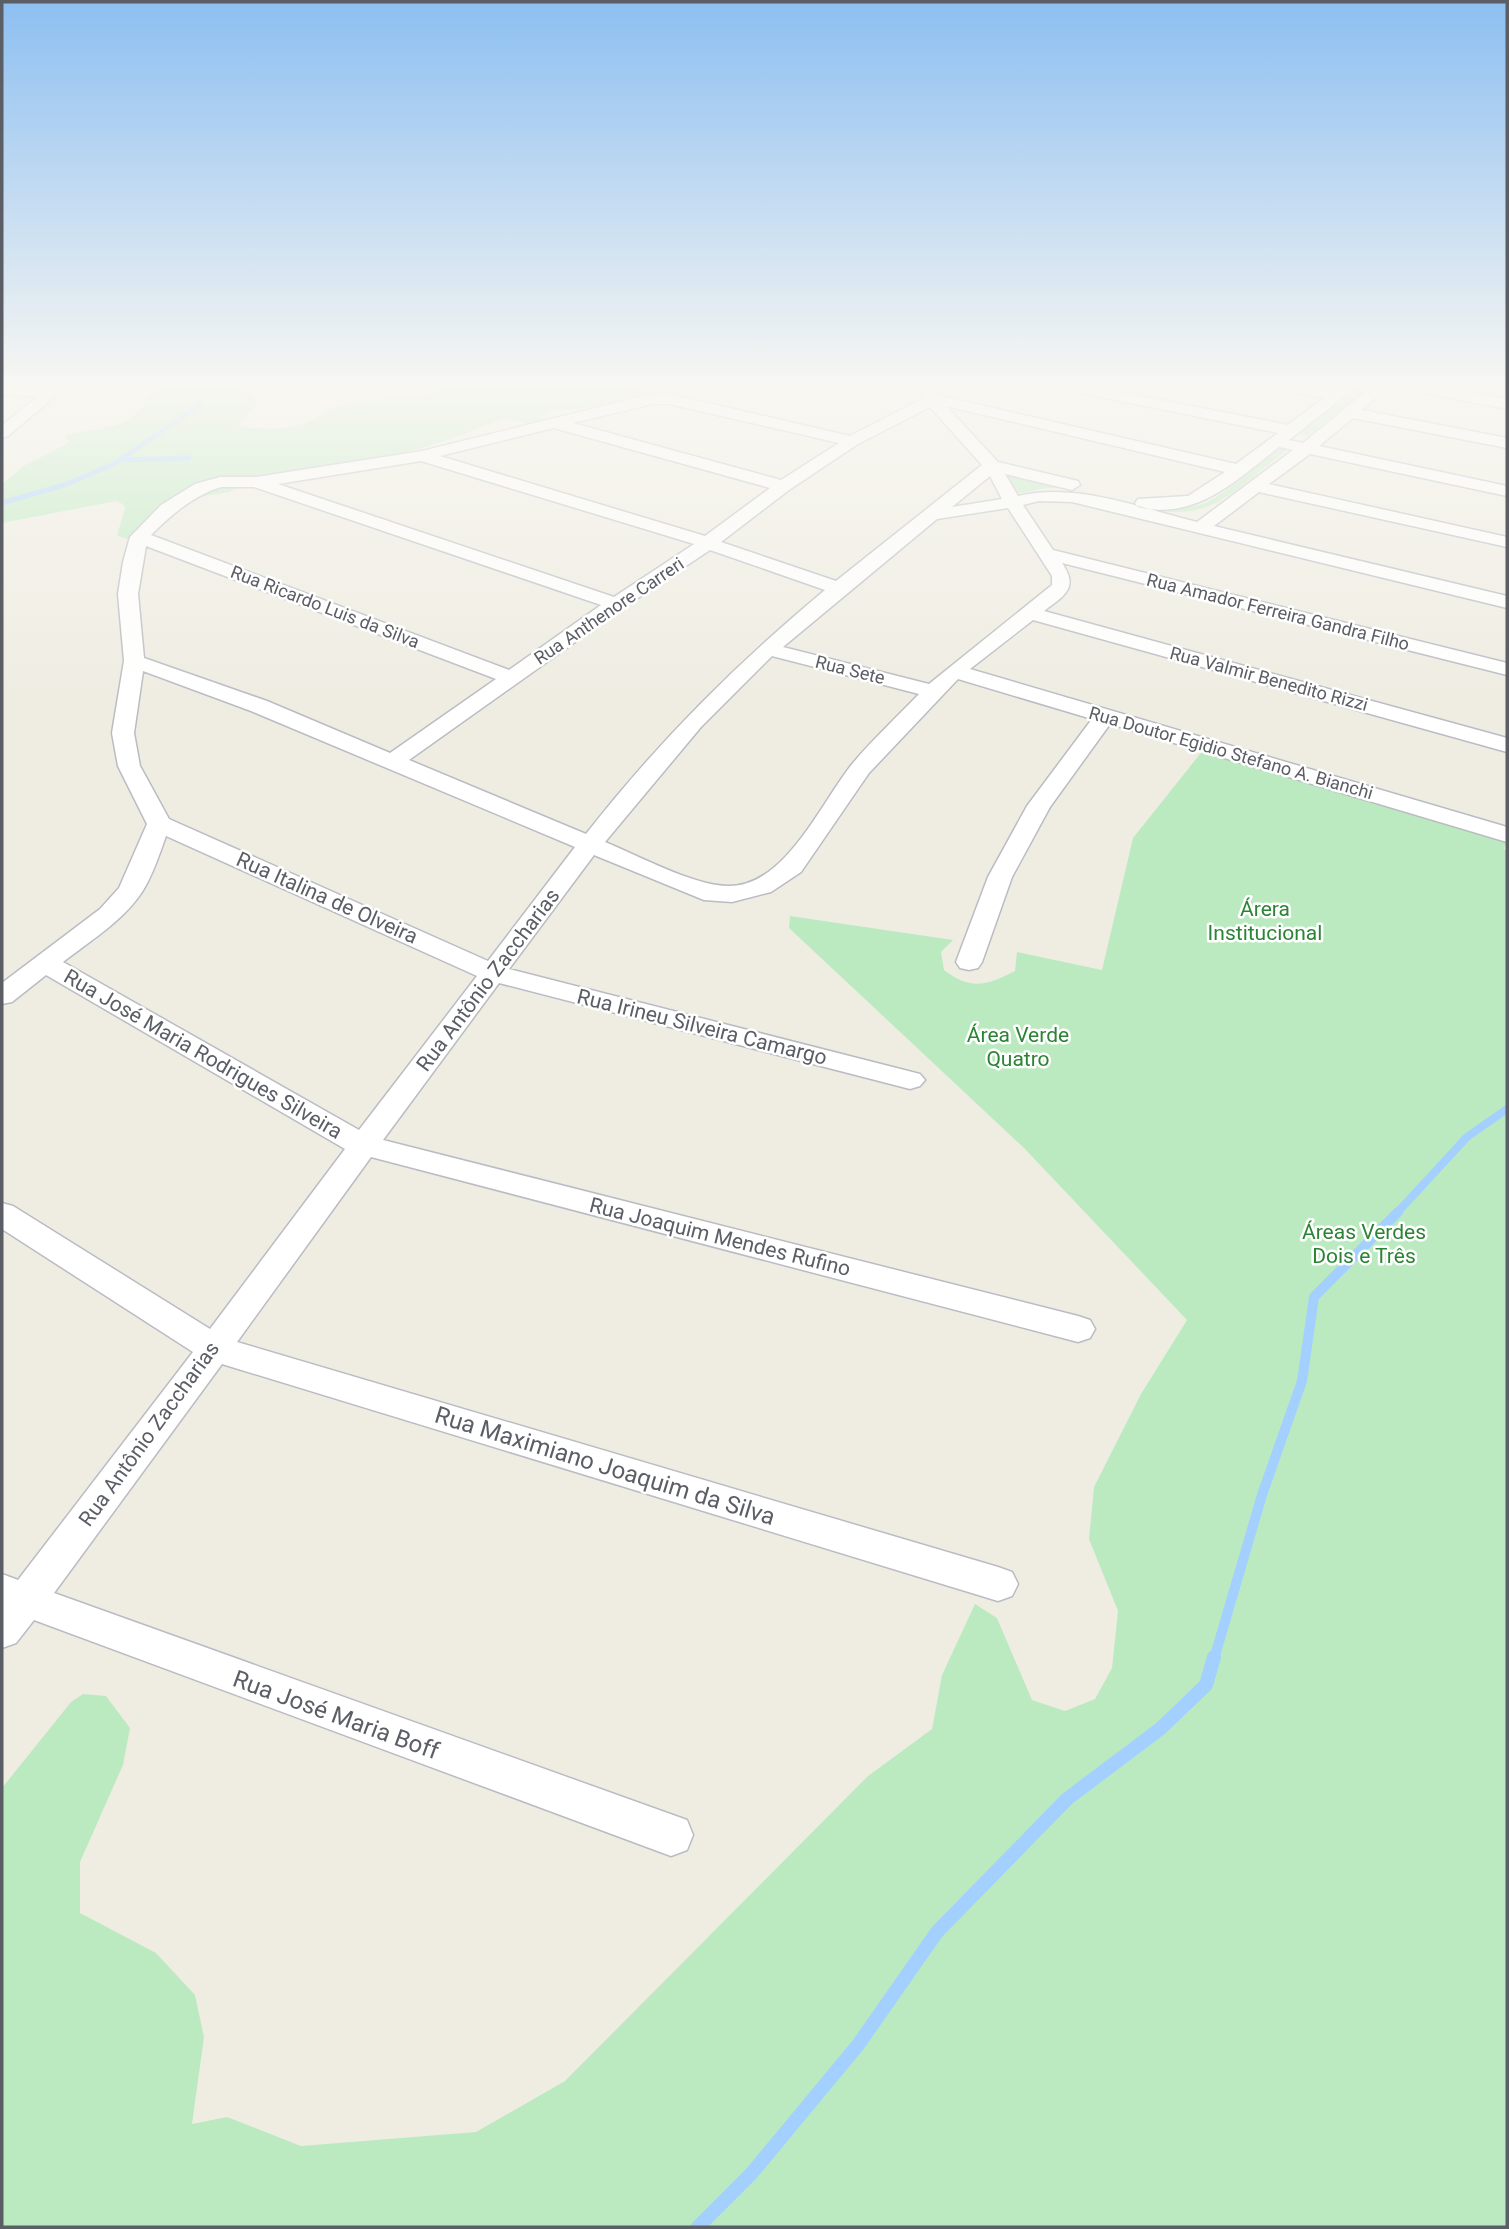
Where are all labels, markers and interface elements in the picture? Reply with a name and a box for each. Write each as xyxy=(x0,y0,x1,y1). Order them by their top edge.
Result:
street label: Rua Anthenore Carreri xyxy=(530,553,688,669)
street label: Rua Ricardo Luis da Silva xyxy=(228,561,422,652)
street label: Rua Amador Ferreira Gandra Filho xyxy=(1145,569,1412,654)
street label: Rua Valmir Benedito Rizzi xyxy=(1168,642,1370,715)
street label: Rua Sete xyxy=(813,651,887,688)
street label: Rua Doutor Egidio Stefano A. Bianchi xyxy=(1087,702,1376,803)
street label: Rua Italina de Olveira xyxy=(233,847,421,949)
street label: Rua Antônio Zaccharias xyxy=(411,884,565,1076)
park label: Árera Institucional xyxy=(1208,897,1322,945)
street label: Rua José Maria Rodrigues Silveira xyxy=(60,964,346,1144)
street label: Rua Irineu Silveira Camargo xyxy=(575,984,829,1070)
park label: Área Verde Quatro xyxy=(967,1023,1069,1071)
street label: Rua Joaquim Mendes Rufino xyxy=(587,1193,853,1281)
park label: Áreas Verdes Dois e Três xyxy=(1302,1220,1426,1268)
street label: Rua Antônio Zaccharias xyxy=(74,1337,224,1531)
street label: Rua Maximiano Joaquim da Silva xyxy=(432,1401,778,1531)
street label: Rua José Maria Boff xyxy=(229,1665,444,1766)

